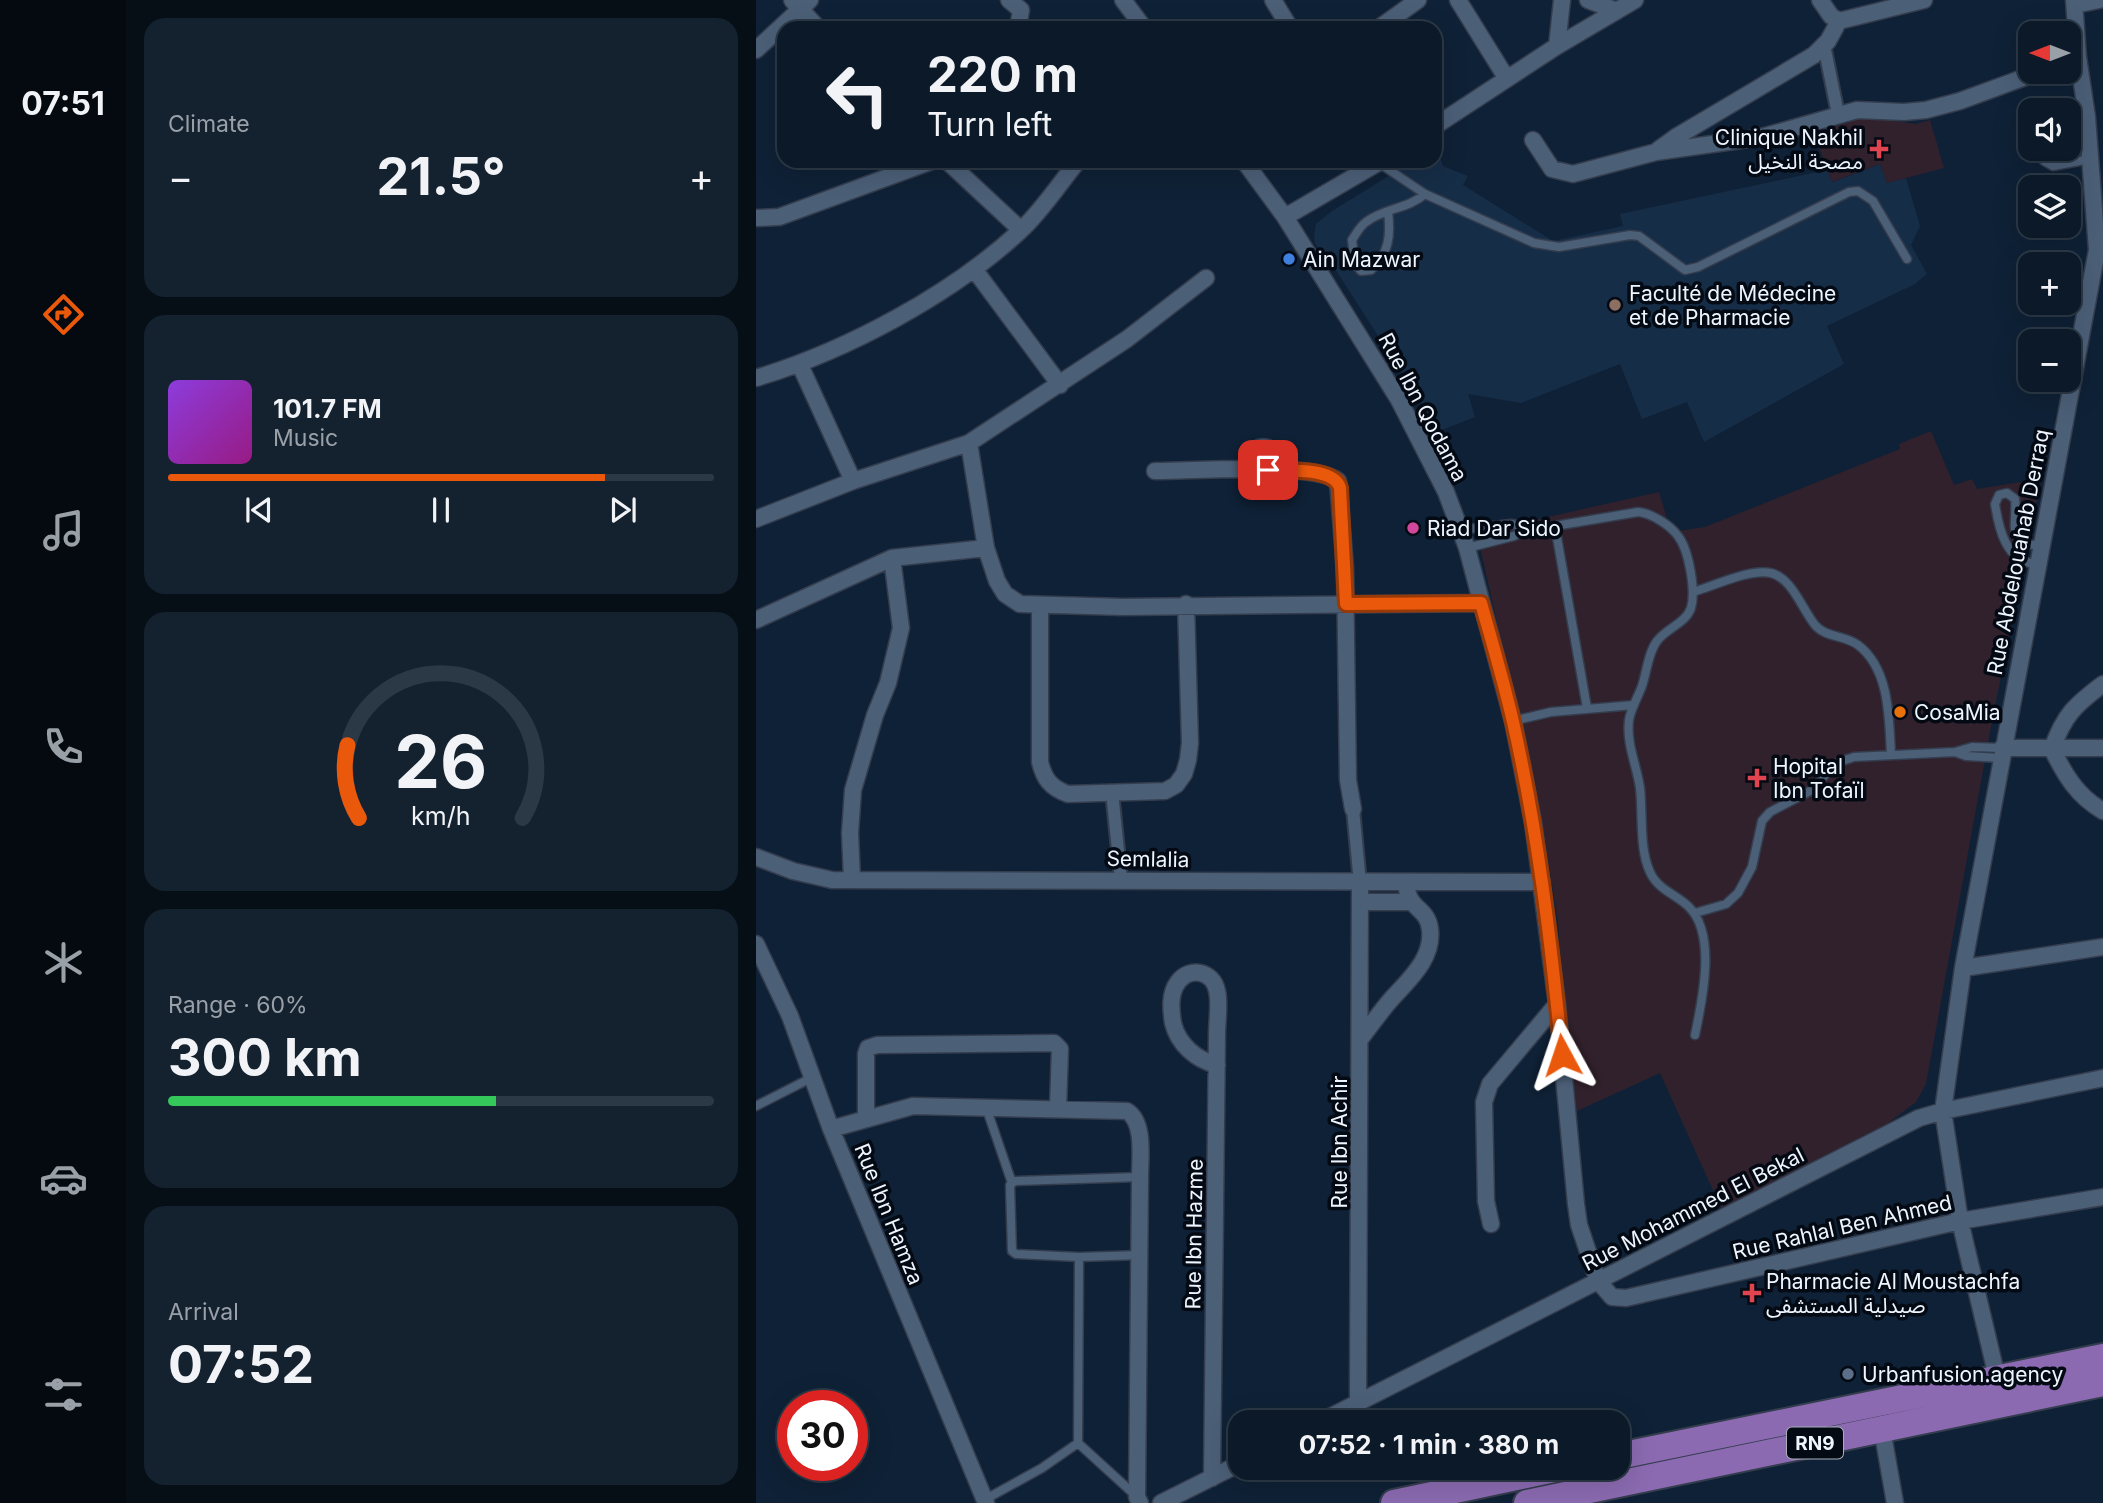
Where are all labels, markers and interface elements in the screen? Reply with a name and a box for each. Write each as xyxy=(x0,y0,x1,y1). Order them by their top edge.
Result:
north arrow xyxy=(2018,21,2081,84)
map controls xyxy=(2018,21,2081,392)
text: 220 m xyxy=(927,45,1078,104)
icon: left xyxy=(812,49,903,140)
text: 07:51 xyxy=(21,84,105,123)
button: sound xyxy=(2018,98,2081,161)
text: Turn left xyxy=(927,105,1052,144)
text: Climate xyxy=(168,110,250,138)
place label: Clinique Nakhil مصحة النخيل xyxy=(1715,125,1863,174)
marker: Clinique Nakhil مصحة النخيل xyxy=(1869,139,1889,159)
text: 21.5° xyxy=(376,145,506,208)
text: − xyxy=(168,154,193,200)
text: + xyxy=(689,154,714,200)
button: layers xyxy=(2018,175,2081,238)
place label: Ain Mazwar xyxy=(1303,247,1420,272)
marker: Ain Mazwar xyxy=(1281,251,1297,267)
button: + xyxy=(2018,252,2081,315)
place label: Faculté de Médecine et de Pharmacie xyxy=(1629,281,1836,330)
icon: directions xyxy=(39,290,88,339)
marker: Faculté de Médecine et de Pharmacie xyxy=(1607,297,1623,313)
street label: Rue Ibn Qodama xyxy=(1373,329,1473,485)
button: − xyxy=(2018,329,2081,392)
text: 101.7 FM xyxy=(273,393,382,424)
text: Music xyxy=(273,424,338,452)
street label: Rue Abdelouahab Derraq xyxy=(1982,427,2054,677)
pin xyxy=(1238,440,1298,500)
icon: arrive xyxy=(1249,451,1287,489)
icon: previous xyxy=(240,491,278,529)
icon: pause xyxy=(422,491,460,529)
icon: next xyxy=(604,491,642,529)
icon: music xyxy=(39,506,88,555)
place label: Riad Dar Sido xyxy=(1427,516,1561,541)
marker: Riad Dar Sido xyxy=(1405,520,1421,536)
place label: CosaMia xyxy=(1914,700,2001,725)
marker: CosaMia xyxy=(1892,704,1908,720)
text: 26 xyxy=(394,717,488,806)
icon: phone xyxy=(39,722,88,771)
place label: Hopital Ibn Tofaïl xyxy=(1773,754,1865,803)
marker: Hopital Ibn Tofaïl xyxy=(1747,768,1767,788)
text: km/h xyxy=(411,800,471,830)
street label: Semlalia xyxy=(1106,846,1190,872)
icon: climate xyxy=(39,938,88,987)
text: Range · 60% xyxy=(168,991,308,1019)
position arrow xyxy=(1525,1018,1599,1092)
text: 300 km xyxy=(168,1026,362,1089)
street label: Rue Ibn Achir xyxy=(1327,1076,1352,1208)
street label: Rue Ibn Hamza xyxy=(849,1140,929,1288)
street label: Rue Mohammed El Bekal xyxy=(1578,1142,1808,1276)
icon: car xyxy=(39,1154,88,1203)
street label: Rue Ibn Hazme xyxy=(1180,1159,1208,1309)
street label: Rue Rahlal Ben Ahmed xyxy=(1730,1190,1954,1264)
place label: Pharmacie Al Moustachfa صيدلية المستشفى xyxy=(1766,1269,2020,1318)
marker: Pharmacie Al Moustachfa صيدلية المستشفى xyxy=(1744,1285,1760,1301)
text: Arrival xyxy=(168,1298,239,1326)
text: 07:52 xyxy=(168,1333,314,1396)
place label: Urbanfusion.agency xyxy=(1862,1362,2063,1387)
marker: Urbanfusion.agency xyxy=(1840,1366,1856,1382)
icon: filters xyxy=(39,1370,88,1419)
speed limit sign: 30 xyxy=(777,1390,868,1481)
road number: RN9 xyxy=(1787,1428,1843,1458)
text: 07:52 · 1 min · 380 m xyxy=(1299,1429,1559,1460)

